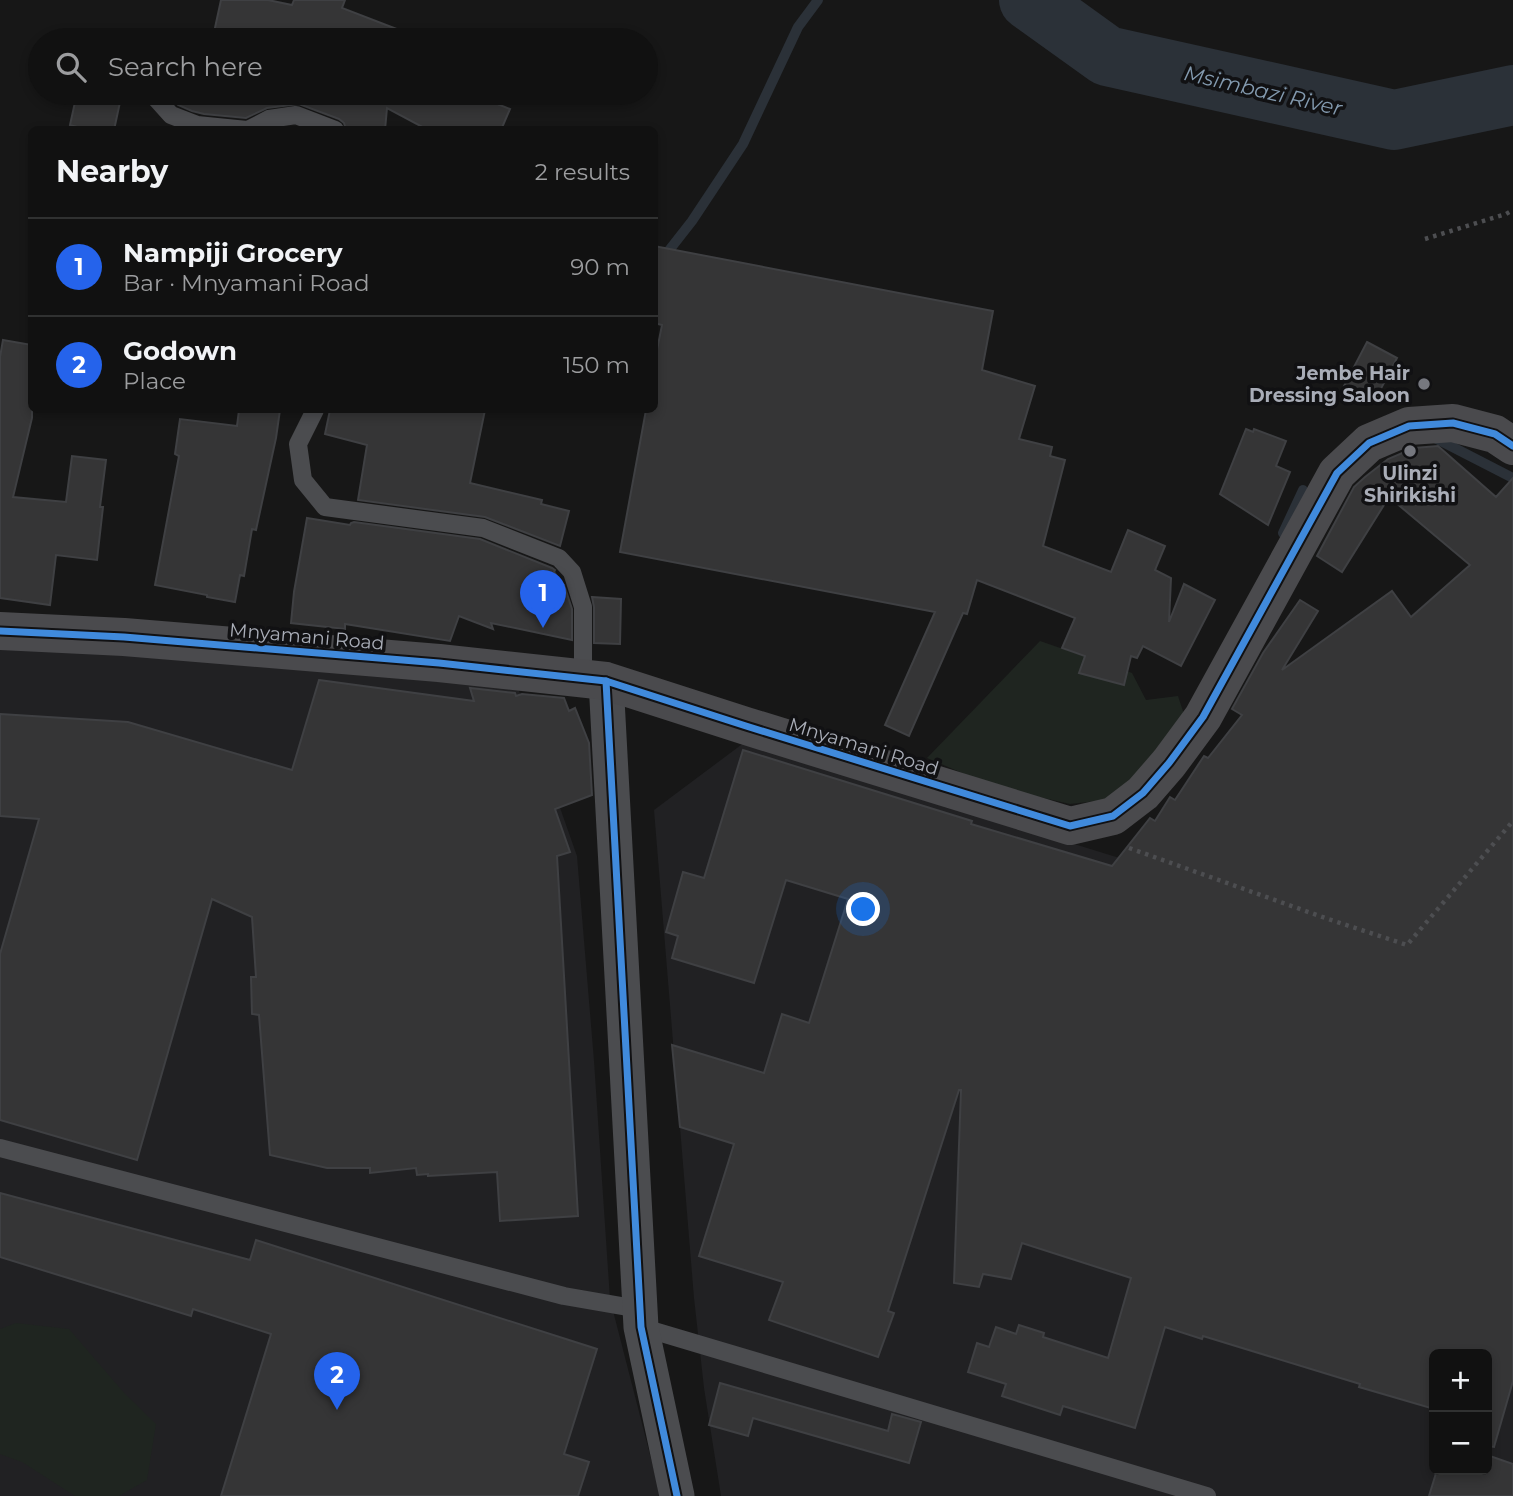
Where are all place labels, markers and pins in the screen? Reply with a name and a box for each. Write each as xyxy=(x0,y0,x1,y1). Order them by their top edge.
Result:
place label: Jembe Hair Dressing Saloon xyxy=(1249,362,1410,407)
marker: Jembe Hair Dressing Saloon xyxy=(1416,376,1432,392)
marker: Ulinzi Shirikishi xyxy=(1402,443,1418,459)
place label: Ulinzi Shirikishi xyxy=(1364,462,1456,507)
pin: 1 xyxy=(520,570,566,628)
pin: 2 xyxy=(314,1352,360,1410)

